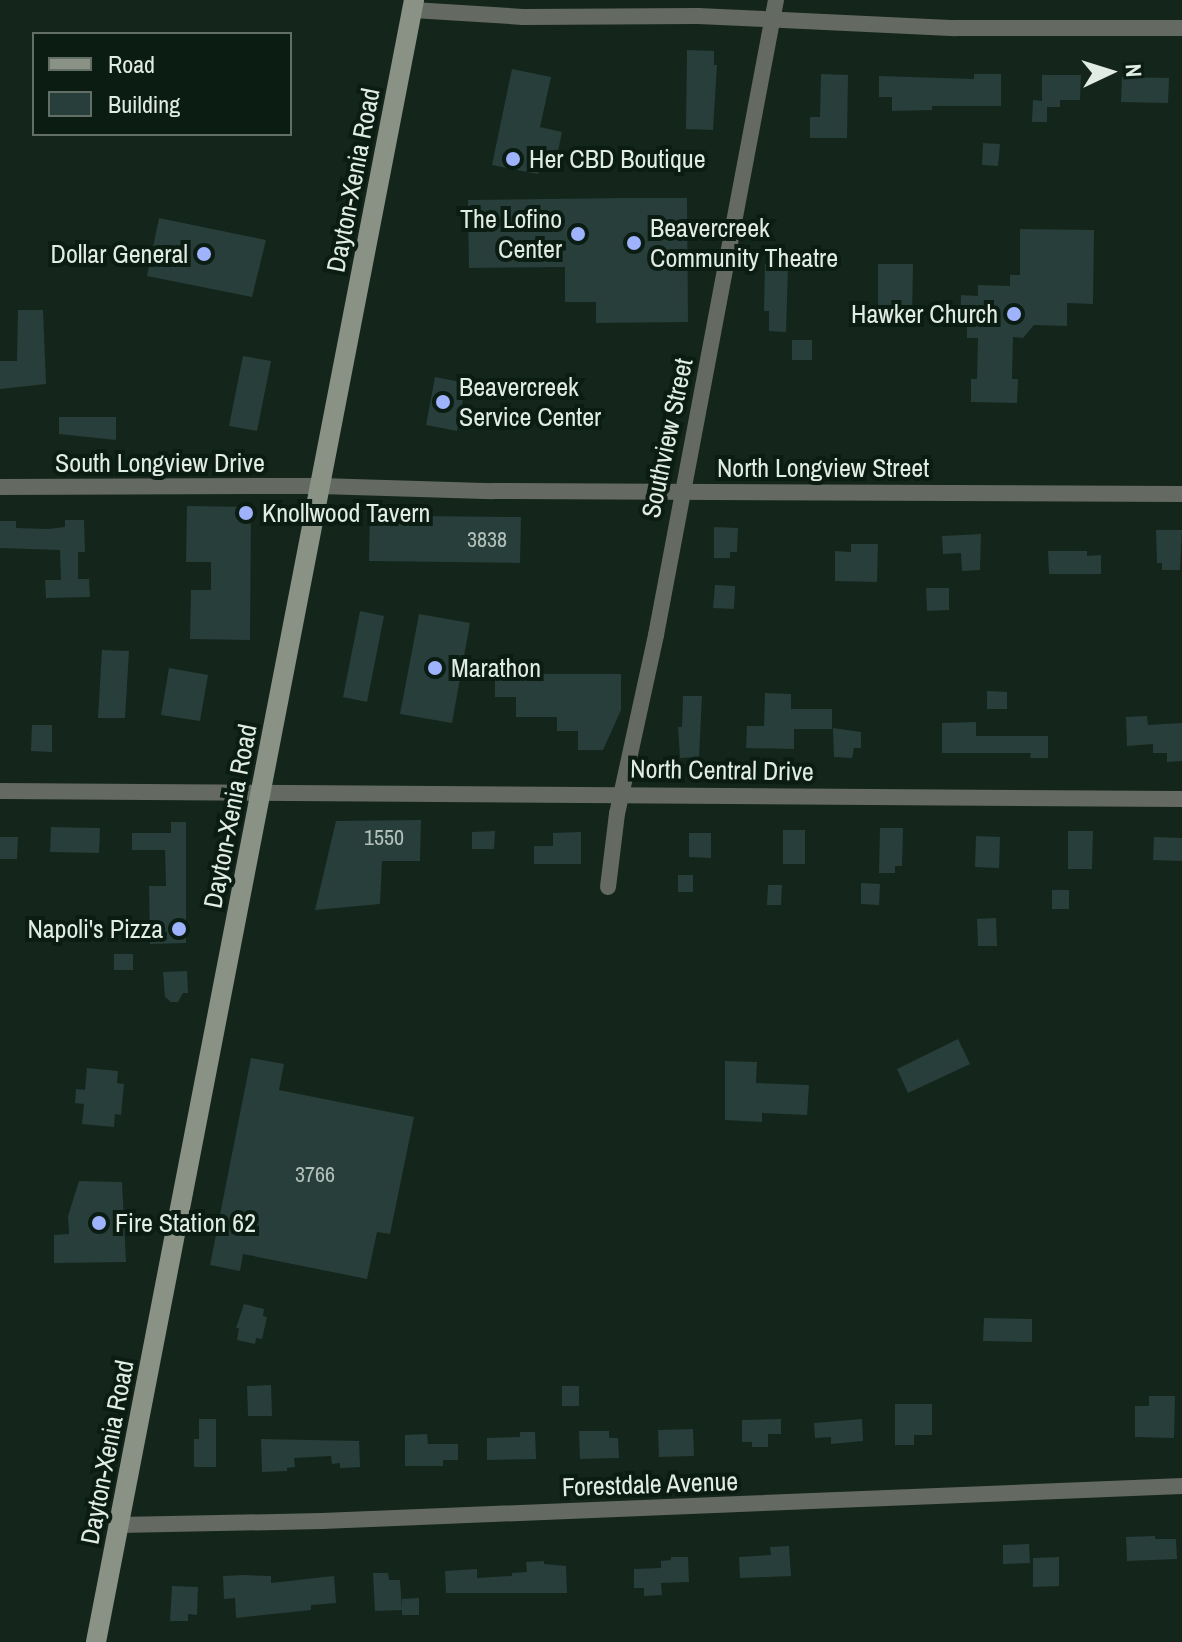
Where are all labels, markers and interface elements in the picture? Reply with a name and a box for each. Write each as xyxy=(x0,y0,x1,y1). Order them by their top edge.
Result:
legend xyxy=(32,32,292,136)
north arrow xyxy=(1070,32,1150,112)
text: Road xyxy=(108,48,155,80)
text: N xyxy=(1119,63,1149,78)
street label: Dayton-Xenia Road xyxy=(320,85,386,275)
text: Building xyxy=(108,88,180,120)
place label: Her CBD Boutique xyxy=(529,143,706,175)
marker: Her CBD Boutique xyxy=(504,150,522,168)
place label: The Lofino Center xyxy=(460,203,562,264)
place label: Beavercreek Community Theatre xyxy=(650,212,838,274)
marker: The Lofino Center xyxy=(569,225,587,243)
marker: Beavercreek Community Theatre xyxy=(625,234,643,252)
place label: Dollar General xyxy=(51,238,188,270)
marker: Dollar General xyxy=(195,245,213,263)
place label: Hawker Church xyxy=(851,298,998,330)
marker: Hawker Church xyxy=(1005,305,1023,323)
street label: Southview Street xyxy=(635,355,699,521)
place label: Beavercreek Service Center xyxy=(459,371,601,432)
marker: Beavercreek Service Center xyxy=(434,393,452,411)
street label: South Longview Drive xyxy=(55,447,265,479)
street label: North Longview Street xyxy=(717,452,929,484)
place label: Knollwood Tavern xyxy=(262,497,431,529)
marker: Knollwood Tavern xyxy=(237,504,255,522)
house number: 3838 xyxy=(467,527,507,553)
place label: Marathon xyxy=(451,652,541,684)
marker: Marathon xyxy=(426,659,444,677)
street label: Dayton-Xenia Road xyxy=(197,721,263,911)
street label: North Central Drive xyxy=(630,753,814,787)
house number: 1550 xyxy=(364,825,404,851)
place label: Napoli's Pizza xyxy=(27,913,163,945)
marker: Napoli's Pizza xyxy=(170,920,188,938)
house number: 3766 xyxy=(295,1162,335,1188)
place label: Fire Station 62 xyxy=(115,1207,256,1239)
marker: Fire Station 62 xyxy=(90,1214,108,1232)
street label: Dayton-Xenia Road xyxy=(74,1357,140,1547)
street label: Forestdale Avenue xyxy=(561,1465,739,1503)

